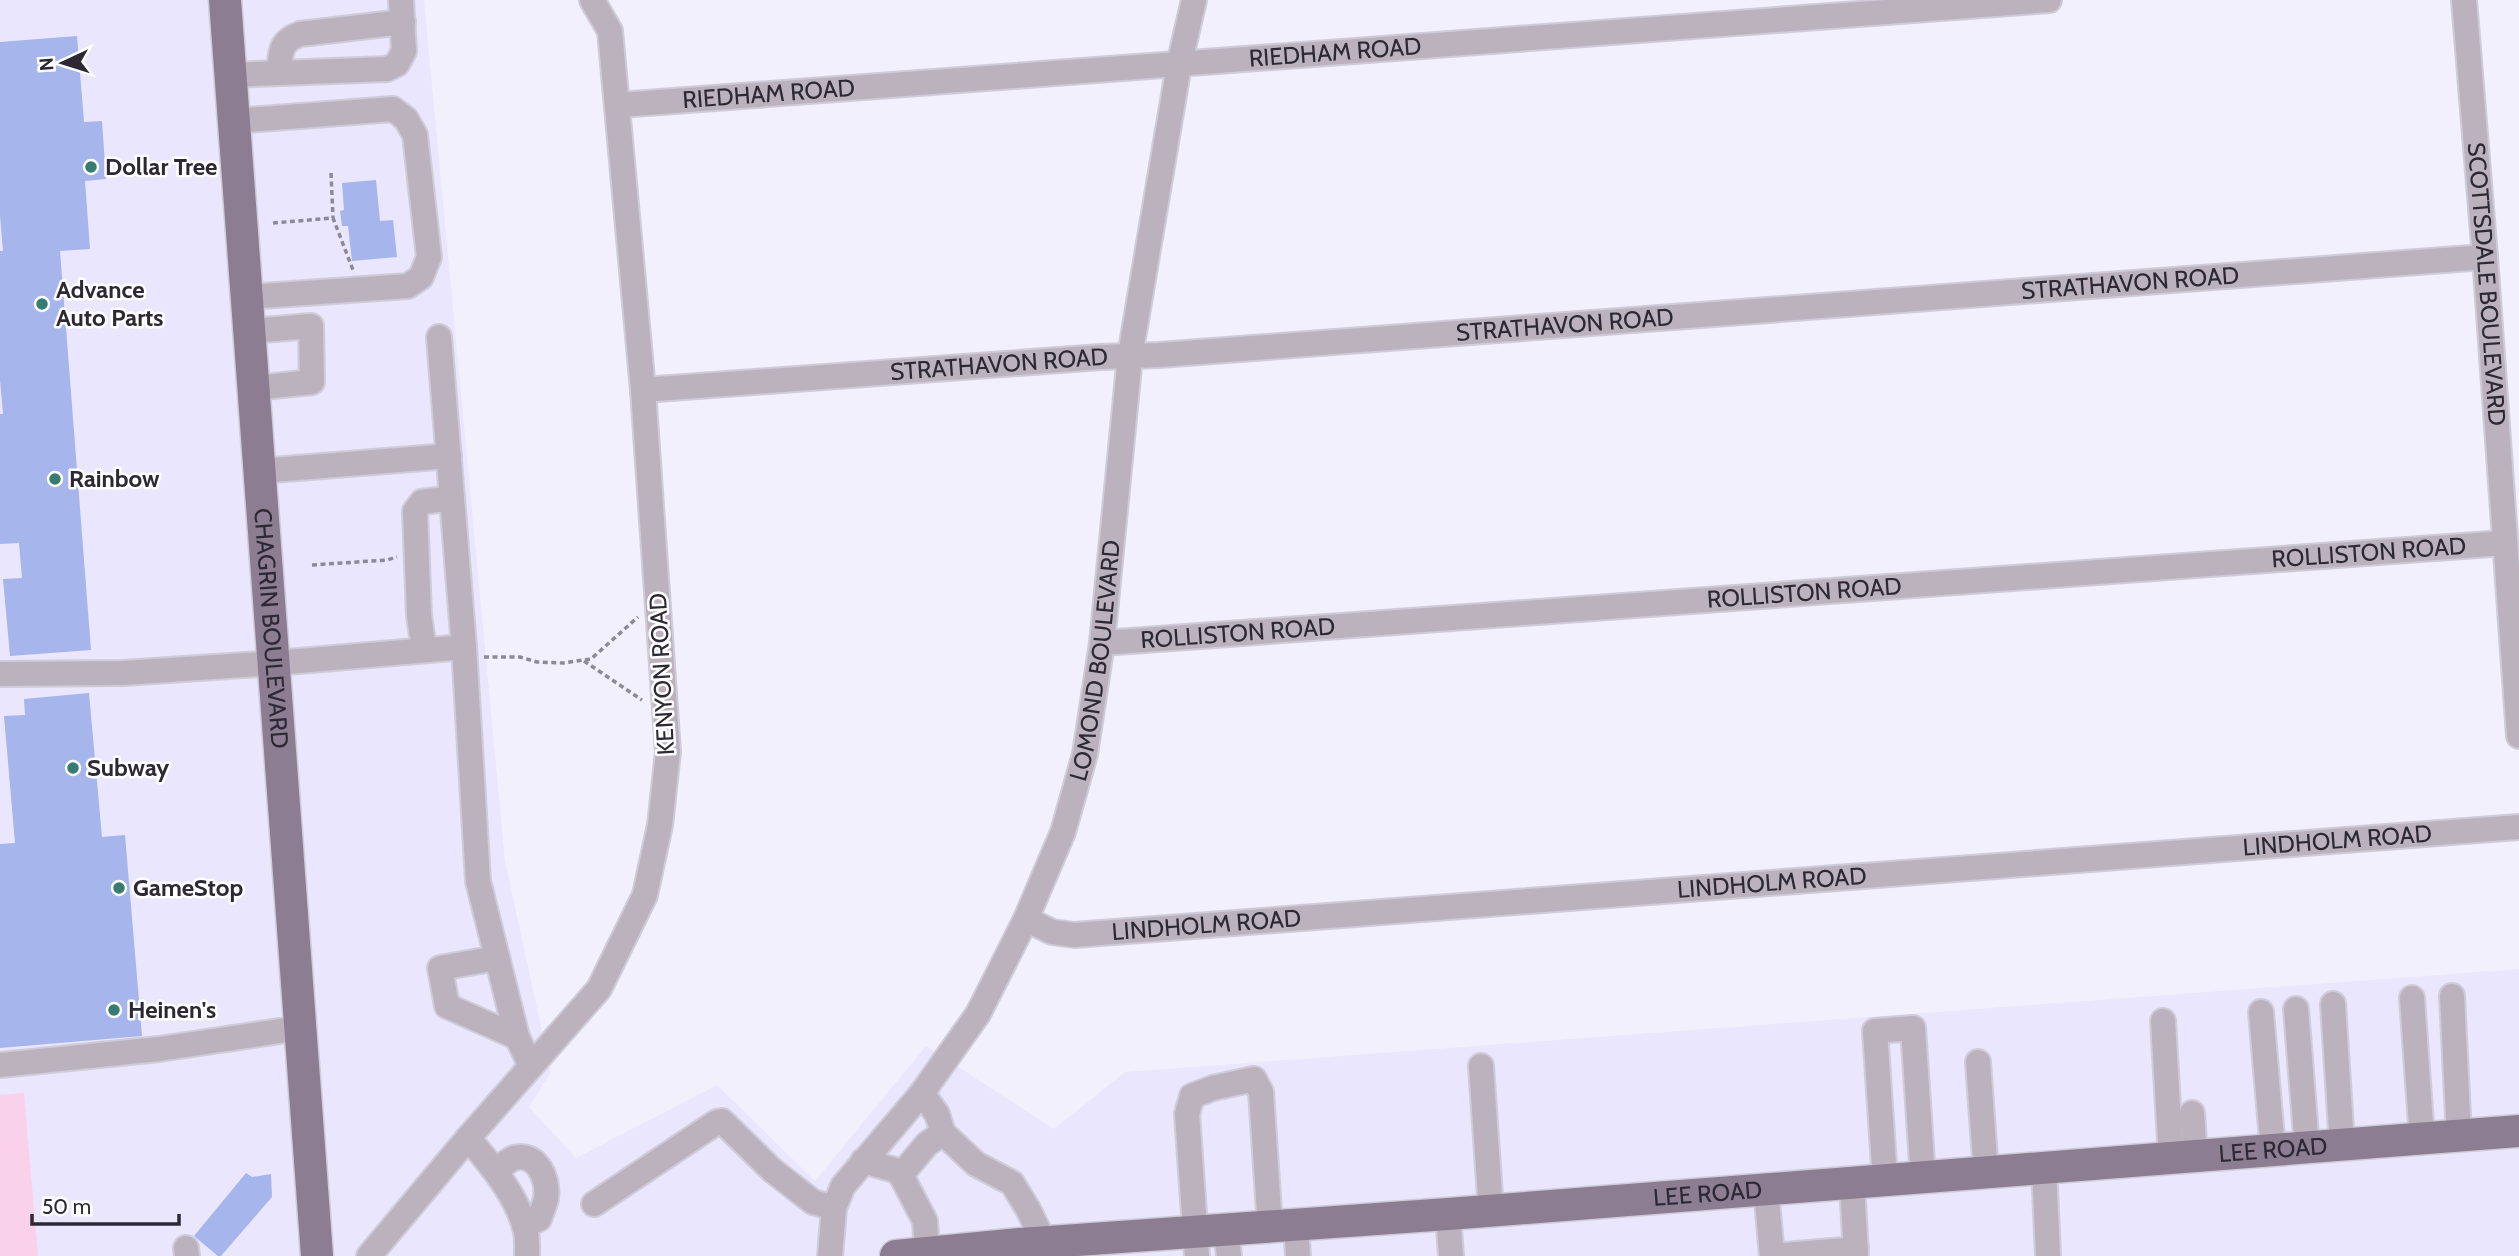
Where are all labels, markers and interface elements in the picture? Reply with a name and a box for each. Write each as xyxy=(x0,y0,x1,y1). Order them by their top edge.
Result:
north arrow xyxy=(28,28,98,98)
street label: RIEDHAM ROAD xyxy=(1248,31,1422,73)
text: N xyxy=(35,57,58,72)
street label: RIEDHAM ROAD xyxy=(681,73,856,114)
street label: SCOTTSDALE BOULEVARD xyxy=(2462,141,2512,427)
place label: Dollar Tree xyxy=(105,152,217,181)
marker: Dollar Tree xyxy=(83,159,99,175)
street label: STRATHAVON ROAD xyxy=(2020,260,2240,305)
place label: Advance Auto Parts xyxy=(56,275,163,332)
marker: Advance Auto Parts xyxy=(34,296,50,312)
street label: STRATHAVON ROAD xyxy=(1455,302,1675,347)
street label: STRATHAVON ROAD xyxy=(889,342,1109,386)
place label: Rainbow xyxy=(69,464,160,493)
marker: Rainbow xyxy=(47,471,63,487)
street label: CHAGRIN BOULEVARD xyxy=(248,507,295,750)
street label: ROLLISTON ROAD xyxy=(2270,531,2467,574)
street label: LOMOND BOULEVARD xyxy=(1063,539,1126,784)
street label: ROLLISTON ROAD xyxy=(1706,571,1903,614)
street label: KENYON ROAD xyxy=(643,592,680,756)
street label: ROLLISTON ROAD xyxy=(1139,611,1336,654)
place label: Subway xyxy=(87,753,169,782)
marker: Subway xyxy=(65,760,81,776)
street label: LINDHOLM ROAD xyxy=(2241,819,2433,862)
street label: LINDHOLM ROAD xyxy=(1676,861,1867,904)
place label: GameStop xyxy=(133,873,243,902)
marker: GameStop xyxy=(111,880,127,896)
street label: LINDHOLM ROAD xyxy=(1111,903,1302,946)
place label: Heinen's xyxy=(128,995,216,1024)
marker: Heinen's xyxy=(106,1002,122,1018)
street label: LEE ROAD xyxy=(2217,1131,2328,1168)
street label: LEE ROAD xyxy=(1652,1175,1763,1212)
scale bar xyxy=(32,1182,178,1226)
text: 50 m xyxy=(42,1194,91,1219)

